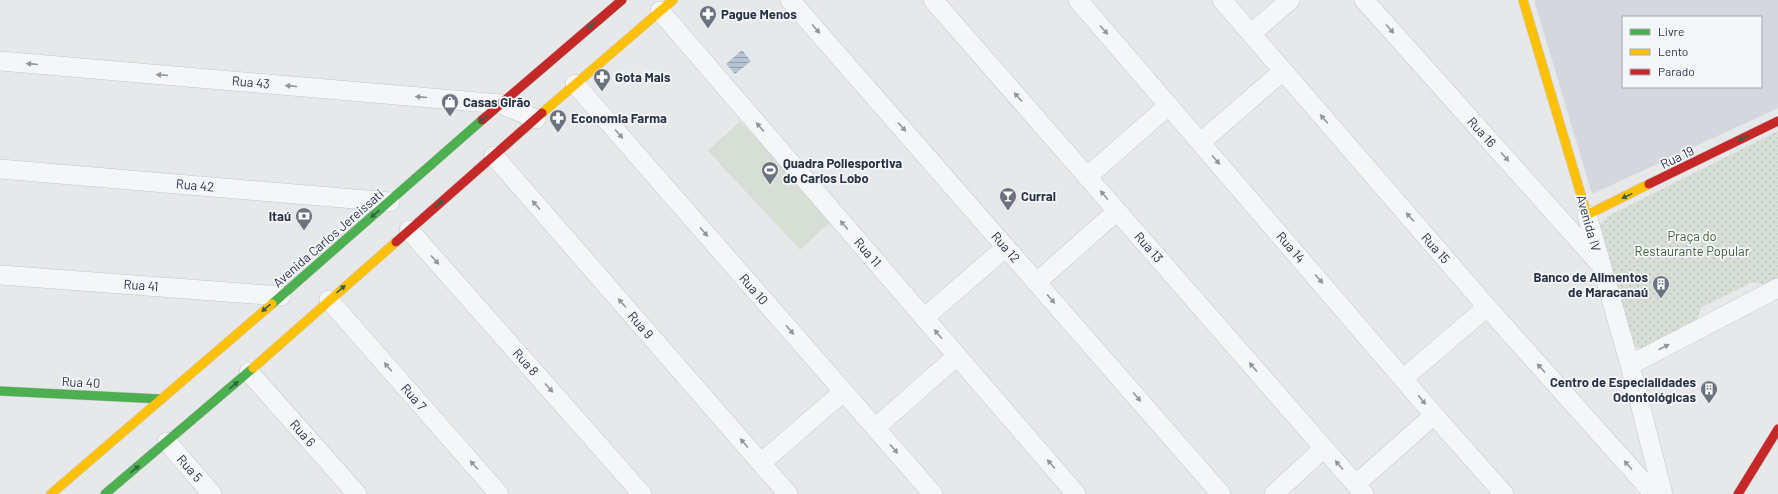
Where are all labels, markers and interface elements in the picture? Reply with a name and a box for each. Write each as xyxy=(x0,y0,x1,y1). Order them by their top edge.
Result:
pharmacy icon: Pague Menos xyxy=(698,4,718,29)
place label: Pague Menos xyxy=(721,6,797,22)
legend xyxy=(1622,16,1762,88)
one-way arrow xyxy=(587,21,598,30)
one-way arrow xyxy=(1099,24,1108,35)
one-way arrow xyxy=(1386,24,1395,34)
text: Livre xyxy=(1658,24,1684,38)
one-way arrow xyxy=(811,25,820,34)
text: Lento xyxy=(1658,44,1688,58)
one-way arrow xyxy=(26,60,38,67)
text: Parado xyxy=(1658,64,1695,78)
pharmacy icon: Gota Mais xyxy=(592,67,612,92)
place label: Gota Mais xyxy=(615,69,671,85)
one-way arrow xyxy=(156,71,168,78)
street label: Rua 43 xyxy=(231,72,271,92)
one-way arrow xyxy=(285,82,297,89)
one-way arrow xyxy=(1014,91,1023,102)
shop icon: Casas Girão xyxy=(440,92,460,117)
one-way arrow xyxy=(415,93,427,100)
place label: Casas Girão xyxy=(463,94,530,110)
pharmacy icon: Economia Farma xyxy=(548,108,568,133)
place label: Economia Farma xyxy=(571,110,667,126)
street label: Rua 16 xyxy=(1464,113,1500,151)
one-way arrow xyxy=(1320,114,1329,124)
one-way arrow xyxy=(478,115,489,124)
one-way arrow xyxy=(755,121,764,132)
one-way arrow xyxy=(897,122,906,133)
one-way arrow xyxy=(614,129,623,140)
one-way arrow xyxy=(1737,135,1749,141)
street label: Rua 19 xyxy=(1658,142,1696,172)
one-way arrow xyxy=(1500,152,1510,162)
one-way arrow xyxy=(1211,154,1220,165)
place label: Quadra Poliesportiva do Carlos Lobo xyxy=(783,155,902,186)
sports icon: Quadra Poliesportiva do Carlos Lobo xyxy=(760,160,780,185)
street label: Rua 42 xyxy=(175,175,215,195)
street label: Avenida Carlos Jereissati xyxy=(269,186,387,290)
bar icon: Curral xyxy=(998,186,1018,211)
place label: Curral xyxy=(1021,188,1056,204)
one-way arrow xyxy=(1099,189,1108,200)
street label: Avenida IV xyxy=(1573,193,1605,253)
one-way arrow xyxy=(1621,193,1632,199)
one-way arrow xyxy=(434,199,445,208)
one-way arrow xyxy=(532,200,541,210)
bank icon: Itaú xyxy=(294,206,314,231)
place label: Itaú xyxy=(269,208,291,224)
one-way arrow xyxy=(370,210,381,219)
one-way arrow xyxy=(1405,212,1414,222)
one-way arrow xyxy=(840,220,849,230)
one-way arrow xyxy=(700,227,709,238)
street label: Rua 12 xyxy=(988,228,1024,266)
street label: Rua 13 xyxy=(1131,228,1167,266)
street label: Rua 14 xyxy=(1273,228,1309,266)
park label: Praça do Restaurante Popular xyxy=(1635,228,1750,259)
street label: Rua 15 xyxy=(1418,229,1454,267)
street label: Rua 11 xyxy=(851,234,885,270)
one-way arrow xyxy=(430,254,439,265)
place label: Banco de Alimentos de Maracanaú xyxy=(1533,269,1648,300)
street label: Rua 10 xyxy=(736,270,772,308)
building icon: Banco de Alimentos de Maracanaú xyxy=(1651,274,1671,299)
one-way arrow xyxy=(1314,275,1323,284)
street label: Rua 41 xyxy=(123,276,159,294)
one-way arrow xyxy=(337,285,346,294)
one-way arrow xyxy=(1047,294,1056,304)
one-way arrow xyxy=(617,298,626,308)
one-way arrow xyxy=(261,304,272,313)
street label: Rua 9 xyxy=(625,308,657,342)
one-way arrow xyxy=(785,325,794,336)
one-way arrow xyxy=(934,329,943,339)
one-way arrow xyxy=(1658,344,1670,350)
street label: Rua 8 xyxy=(510,345,542,379)
one-way arrow xyxy=(1249,361,1258,372)
one-way arrow xyxy=(383,362,393,372)
one-way arrow xyxy=(1537,362,1546,373)
street label: Rua 40 xyxy=(61,373,101,391)
place label: Centro de Especialidades Odontológicas xyxy=(1550,374,1696,405)
building icon: Centro de Especialidades Odontológicas xyxy=(1699,379,1719,404)
one-way arrow xyxy=(229,380,239,390)
street label: Rua 7 xyxy=(398,380,430,414)
one-way arrow xyxy=(544,383,553,394)
one-way arrow xyxy=(1132,392,1141,403)
one-way arrow xyxy=(1417,394,1426,405)
street label: Rua 6 xyxy=(287,416,319,450)
one-way arrow xyxy=(739,438,748,449)
one-way arrow xyxy=(889,444,898,454)
street label: Rua 5 xyxy=(174,451,206,485)
one-way arrow xyxy=(469,459,478,470)
one-way arrow xyxy=(1046,459,1055,470)
one-way arrow xyxy=(1334,459,1343,470)
one-way arrow xyxy=(1623,460,1632,470)
one-way arrow xyxy=(130,465,141,474)

